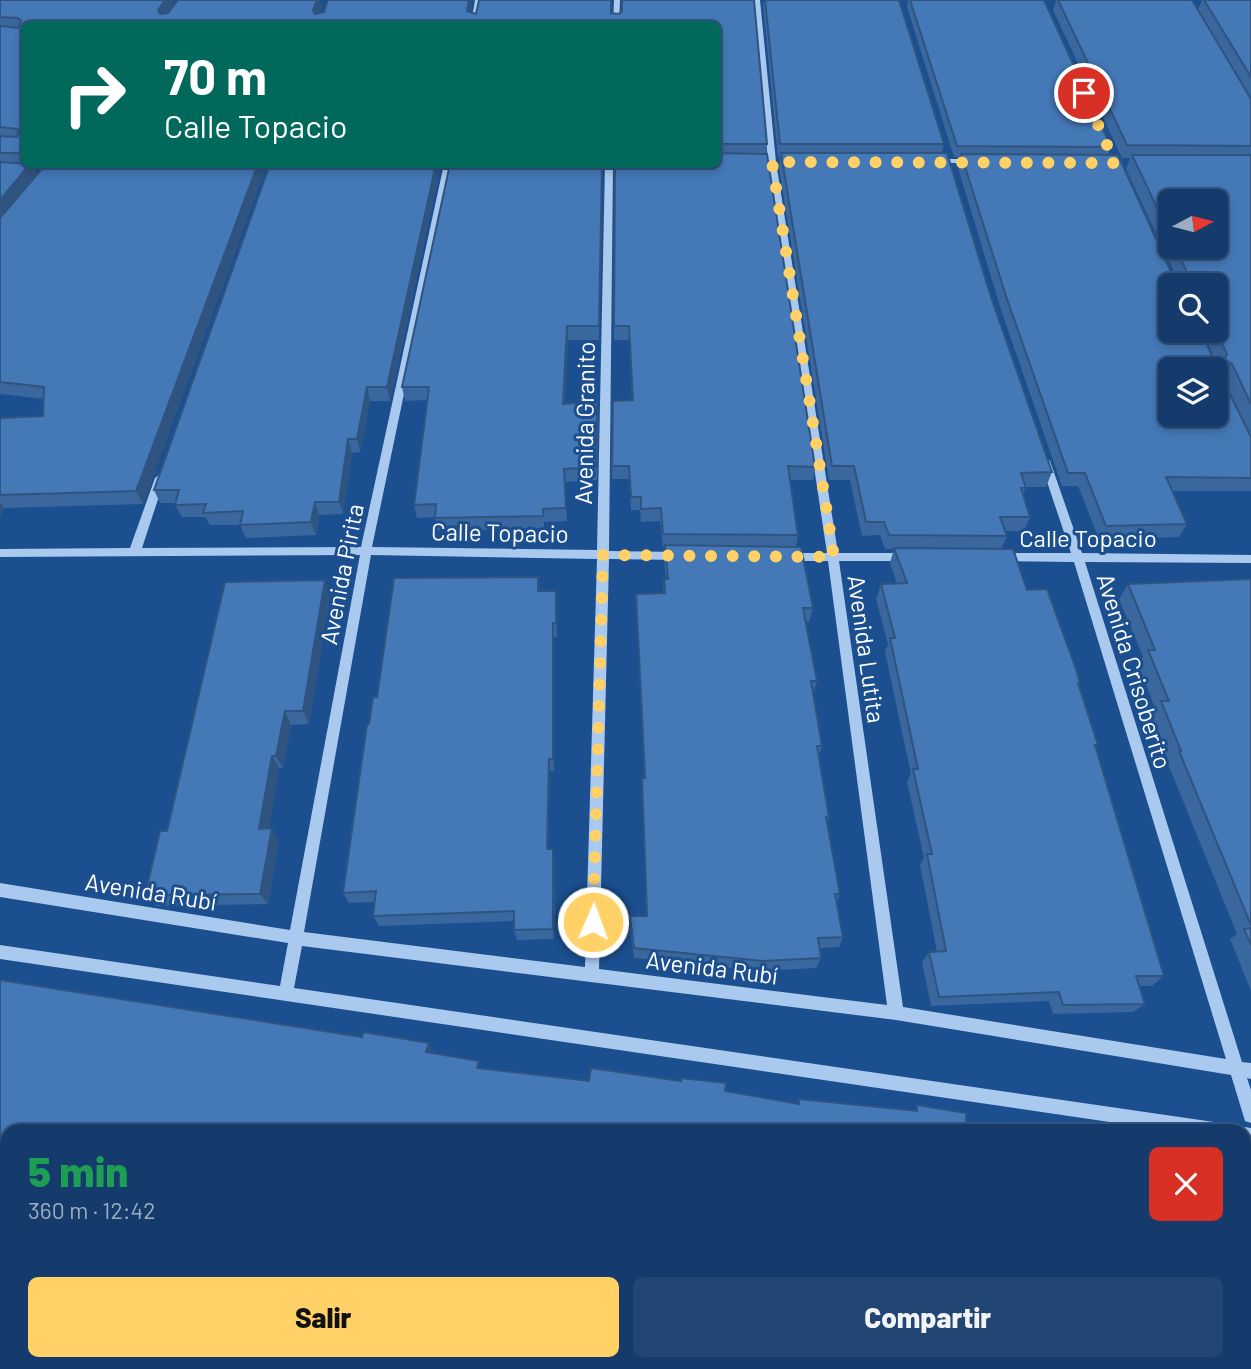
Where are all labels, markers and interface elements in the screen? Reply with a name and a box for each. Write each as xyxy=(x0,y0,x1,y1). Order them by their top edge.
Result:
text: 70 m xyxy=(164,46,267,105)
icon: right xyxy=(49,49,140,140)
pin xyxy=(1054,63,1114,123)
icon: arrive xyxy=(1065,74,1103,112)
text: Calle Topacio xyxy=(164,106,347,144)
north arrow xyxy=(1158,189,1228,259)
map controls xyxy=(1158,189,1228,427)
button: search xyxy=(1158,273,1228,343)
street label: Avenida Granito xyxy=(568,341,600,505)
button: layers xyxy=(1158,357,1228,427)
street label: Avenida Pirita xyxy=(313,501,369,647)
street label: Calle Topacio xyxy=(431,516,569,548)
street label: Calle Topacio xyxy=(1019,523,1157,552)
street label: Avenida Crisoberito xyxy=(1091,570,1179,772)
street label: Avenida Lutita xyxy=(842,573,892,725)
street label: Avenida Rubí xyxy=(83,866,219,916)
position arrow xyxy=(556,885,630,959)
street label: Avenida Rubí xyxy=(644,945,780,989)
text: 5 min xyxy=(28,1145,128,1195)
button: close xyxy=(1149,1147,1223,1221)
text: 360 m · 12:42 xyxy=(28,1196,156,1224)
button: Salir xyxy=(28,1277,619,1357)
button: Compartir xyxy=(633,1277,1223,1357)

